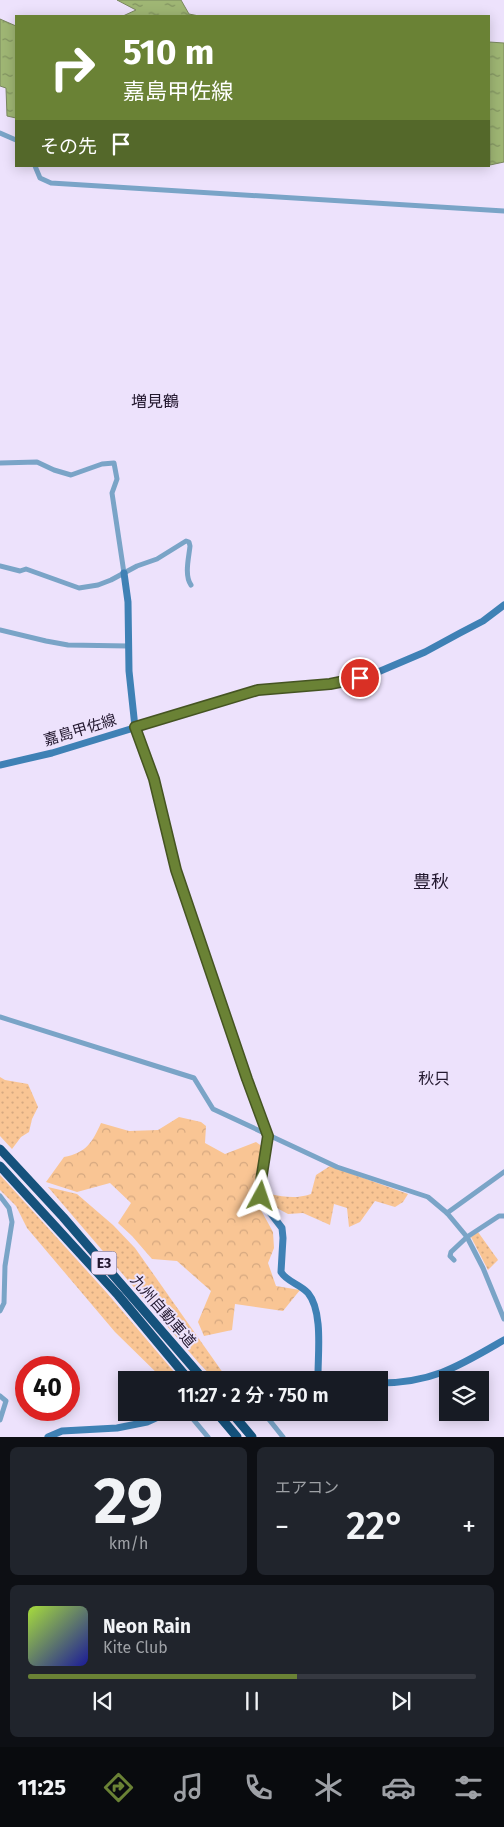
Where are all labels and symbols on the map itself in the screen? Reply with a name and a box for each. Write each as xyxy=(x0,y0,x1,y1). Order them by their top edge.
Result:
district label: 増見鶴 xyxy=(131,392,179,411)
pin xyxy=(339,657,381,699)
street label: 嘉島甲佐線 xyxy=(41,710,119,750)
district label: 豊秋 xyxy=(413,871,449,893)
district label: 秋只 xyxy=(418,1069,450,1088)
position arrow xyxy=(234,1169,286,1221)
road number: E3 xyxy=(92,1252,116,1274)
street label: 九州自動車道 xyxy=(127,1271,199,1351)
speed limit sign: 40 xyxy=(15,1356,80,1421)

